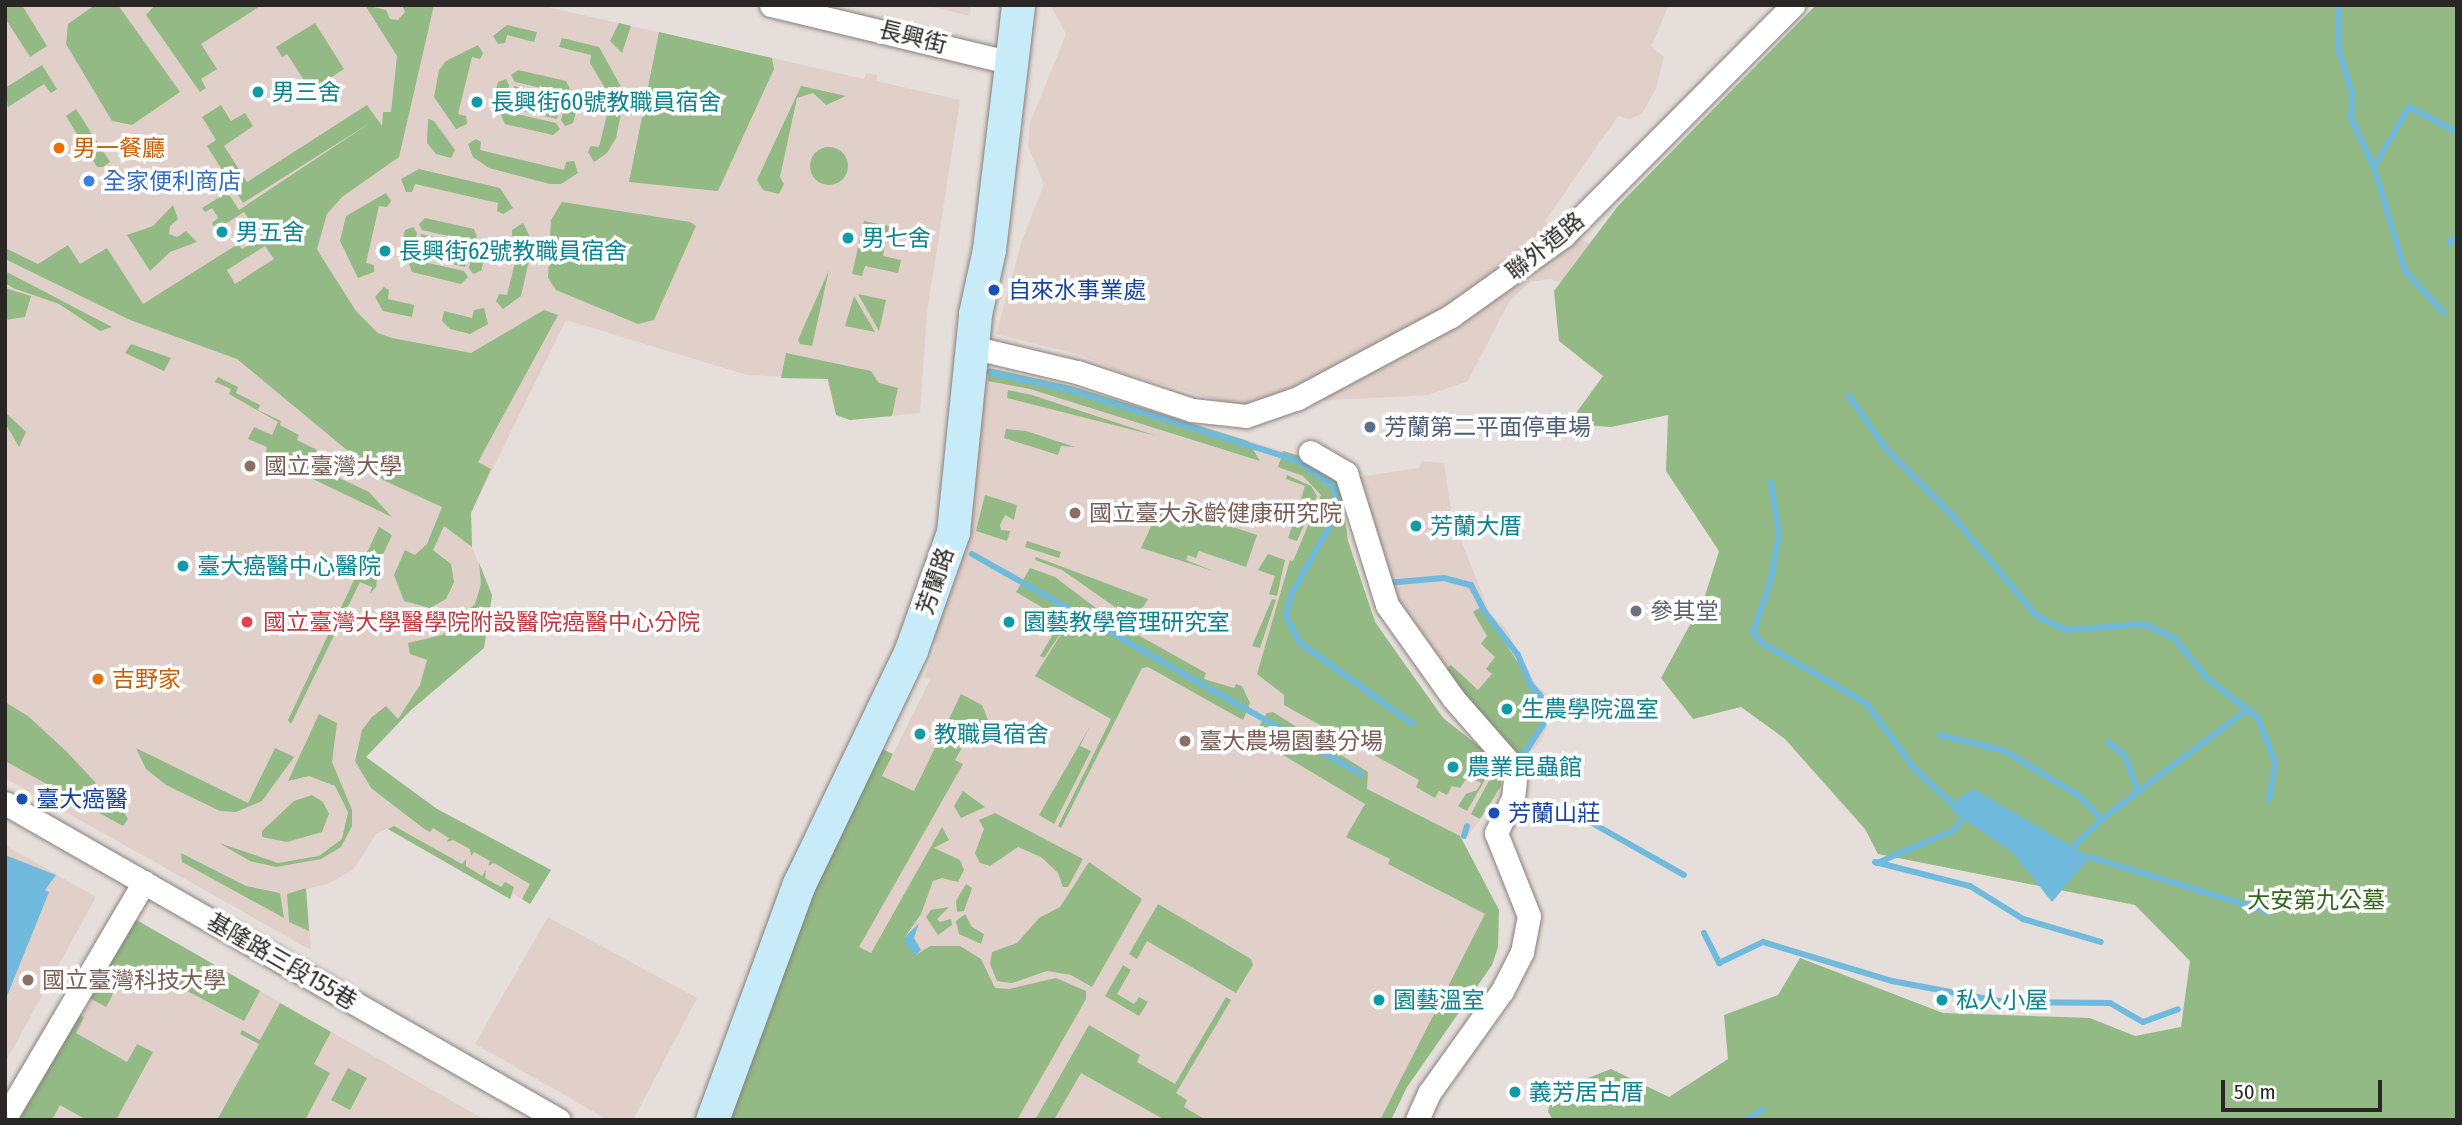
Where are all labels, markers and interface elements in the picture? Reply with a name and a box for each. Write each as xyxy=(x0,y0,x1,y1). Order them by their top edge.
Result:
street label: 長興街 xyxy=(876,15,950,59)
place label: 男三舍 xyxy=(272,78,341,106)
marker: 男三舍 xyxy=(250,84,266,100)
place label: 長興街60號教職員宿舍 xyxy=(491,88,721,116)
marker: 長興街60號教職員宿舍 xyxy=(469,94,485,110)
place label: 男一餐廳 xyxy=(73,134,165,162)
marker: 男一餐廳 xyxy=(51,140,67,156)
place label: 全家便利商店 xyxy=(103,167,241,195)
marker: 全家便利商店 xyxy=(81,173,97,189)
street label: 聯外道路 xyxy=(1501,206,1589,286)
place label: 男五舍 xyxy=(236,218,305,246)
marker: 男五舍 xyxy=(214,224,230,240)
place label: 男七舍 xyxy=(862,224,931,252)
marker: 男七舍 xyxy=(840,230,856,246)
place label: 長興街62號教職員宿舍 xyxy=(399,237,627,265)
marker: 長興街62號教職員宿舍 xyxy=(377,243,393,259)
place label: 自來水事業處 xyxy=(1008,276,1146,304)
marker: 自來水事業處 xyxy=(986,282,1002,298)
place label: 芳蘭第二平面停車場 xyxy=(1384,413,1591,441)
marker: 芳蘭第二平面停車場 xyxy=(1362,419,1378,435)
place label: 國立臺灣大學 xyxy=(264,452,402,480)
marker: 國立臺灣大學 xyxy=(242,458,258,474)
place label: 國立臺大永齡健康研究院 xyxy=(1089,499,1342,527)
marker: 國立臺大永齡健康研究院 xyxy=(1067,505,1083,521)
place label: 芳蘭大厝 xyxy=(1430,512,1522,540)
marker: 芳蘭大厝 xyxy=(1408,518,1424,534)
street label: 芳蘭路 xyxy=(911,544,959,618)
place label: 臺大癌醫中心醫院 xyxy=(197,552,381,580)
marker: 臺大癌醫中心醫院 xyxy=(175,558,191,574)
place label: 參其堂 xyxy=(1650,597,1719,625)
marker: 參其堂 xyxy=(1628,603,1644,619)
place label: 國立臺灣大學醫學院附設醫院癌醫中心分院 xyxy=(263,608,700,636)
place label: 園藝教學管理研究室 xyxy=(1023,608,1230,636)
marker: 國立臺灣大學醫學院附設醫院癌醫中心分院 xyxy=(237,612,257,632)
marker: 園藝教學管理研究室 xyxy=(1001,614,1017,630)
place label: 吉野家 xyxy=(112,665,181,693)
marker: 吉野家 xyxy=(90,671,106,687)
place label: 生農學院溫室 xyxy=(1521,695,1659,723)
marker: 生農學院溫室 xyxy=(1499,701,1515,717)
place label: 教職員宿舍 xyxy=(934,720,1049,748)
marker: 教職員宿舍 xyxy=(912,726,928,742)
place label: 臺大農場園藝分場 xyxy=(1199,727,1383,755)
marker: 臺大農場園藝分場 xyxy=(1177,733,1193,749)
place label: 農業昆蟲館 xyxy=(1467,753,1582,781)
marker: 農業昆蟲館 xyxy=(1445,759,1461,775)
place label: 臺大癌醫 xyxy=(36,785,128,813)
marker: 臺大癌醫 xyxy=(14,791,30,807)
place label: 芳蘭山莊 xyxy=(1508,799,1600,827)
marker: 芳蘭山莊 xyxy=(1486,805,1502,821)
park label: 大安第九公墓 xyxy=(2247,886,2385,914)
street label: 基隆路三段155巷 xyxy=(202,907,362,1015)
place label: 國立臺灣科技大學 xyxy=(42,966,226,994)
marker: 國立臺灣科技大學 xyxy=(20,972,36,988)
place label: 園藝溫室 xyxy=(1393,986,1485,1014)
place label: 私人小屋 xyxy=(1956,986,2048,1014)
marker: 園藝溫室 xyxy=(1371,992,1387,1008)
marker: 私人小屋 xyxy=(1934,992,1950,1008)
scale bar xyxy=(2224,1066,2385,1110)
place label: 義芳居古厝 xyxy=(1529,1078,1644,1106)
text: 50 m xyxy=(2234,1079,2276,1105)
marker: 義芳居古厝 xyxy=(1507,1084,1523,1100)

